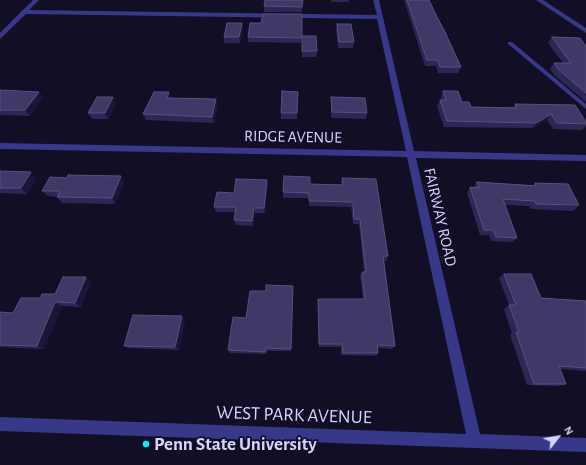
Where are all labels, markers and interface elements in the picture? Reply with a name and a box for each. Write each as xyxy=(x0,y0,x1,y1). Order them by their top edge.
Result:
street label: RIDGE AVENUE xyxy=(244,127,342,147)
street label: FAIRWAY ROAD xyxy=(419,166,461,268)
street label: WEST PARK AVENUE xyxy=(216,401,372,429)
north arrow xyxy=(538,417,578,457)
text: N xyxy=(562,424,575,437)
place label: Penn State University xyxy=(154,433,317,455)
marker: Penn State University xyxy=(141,439,151,449)

